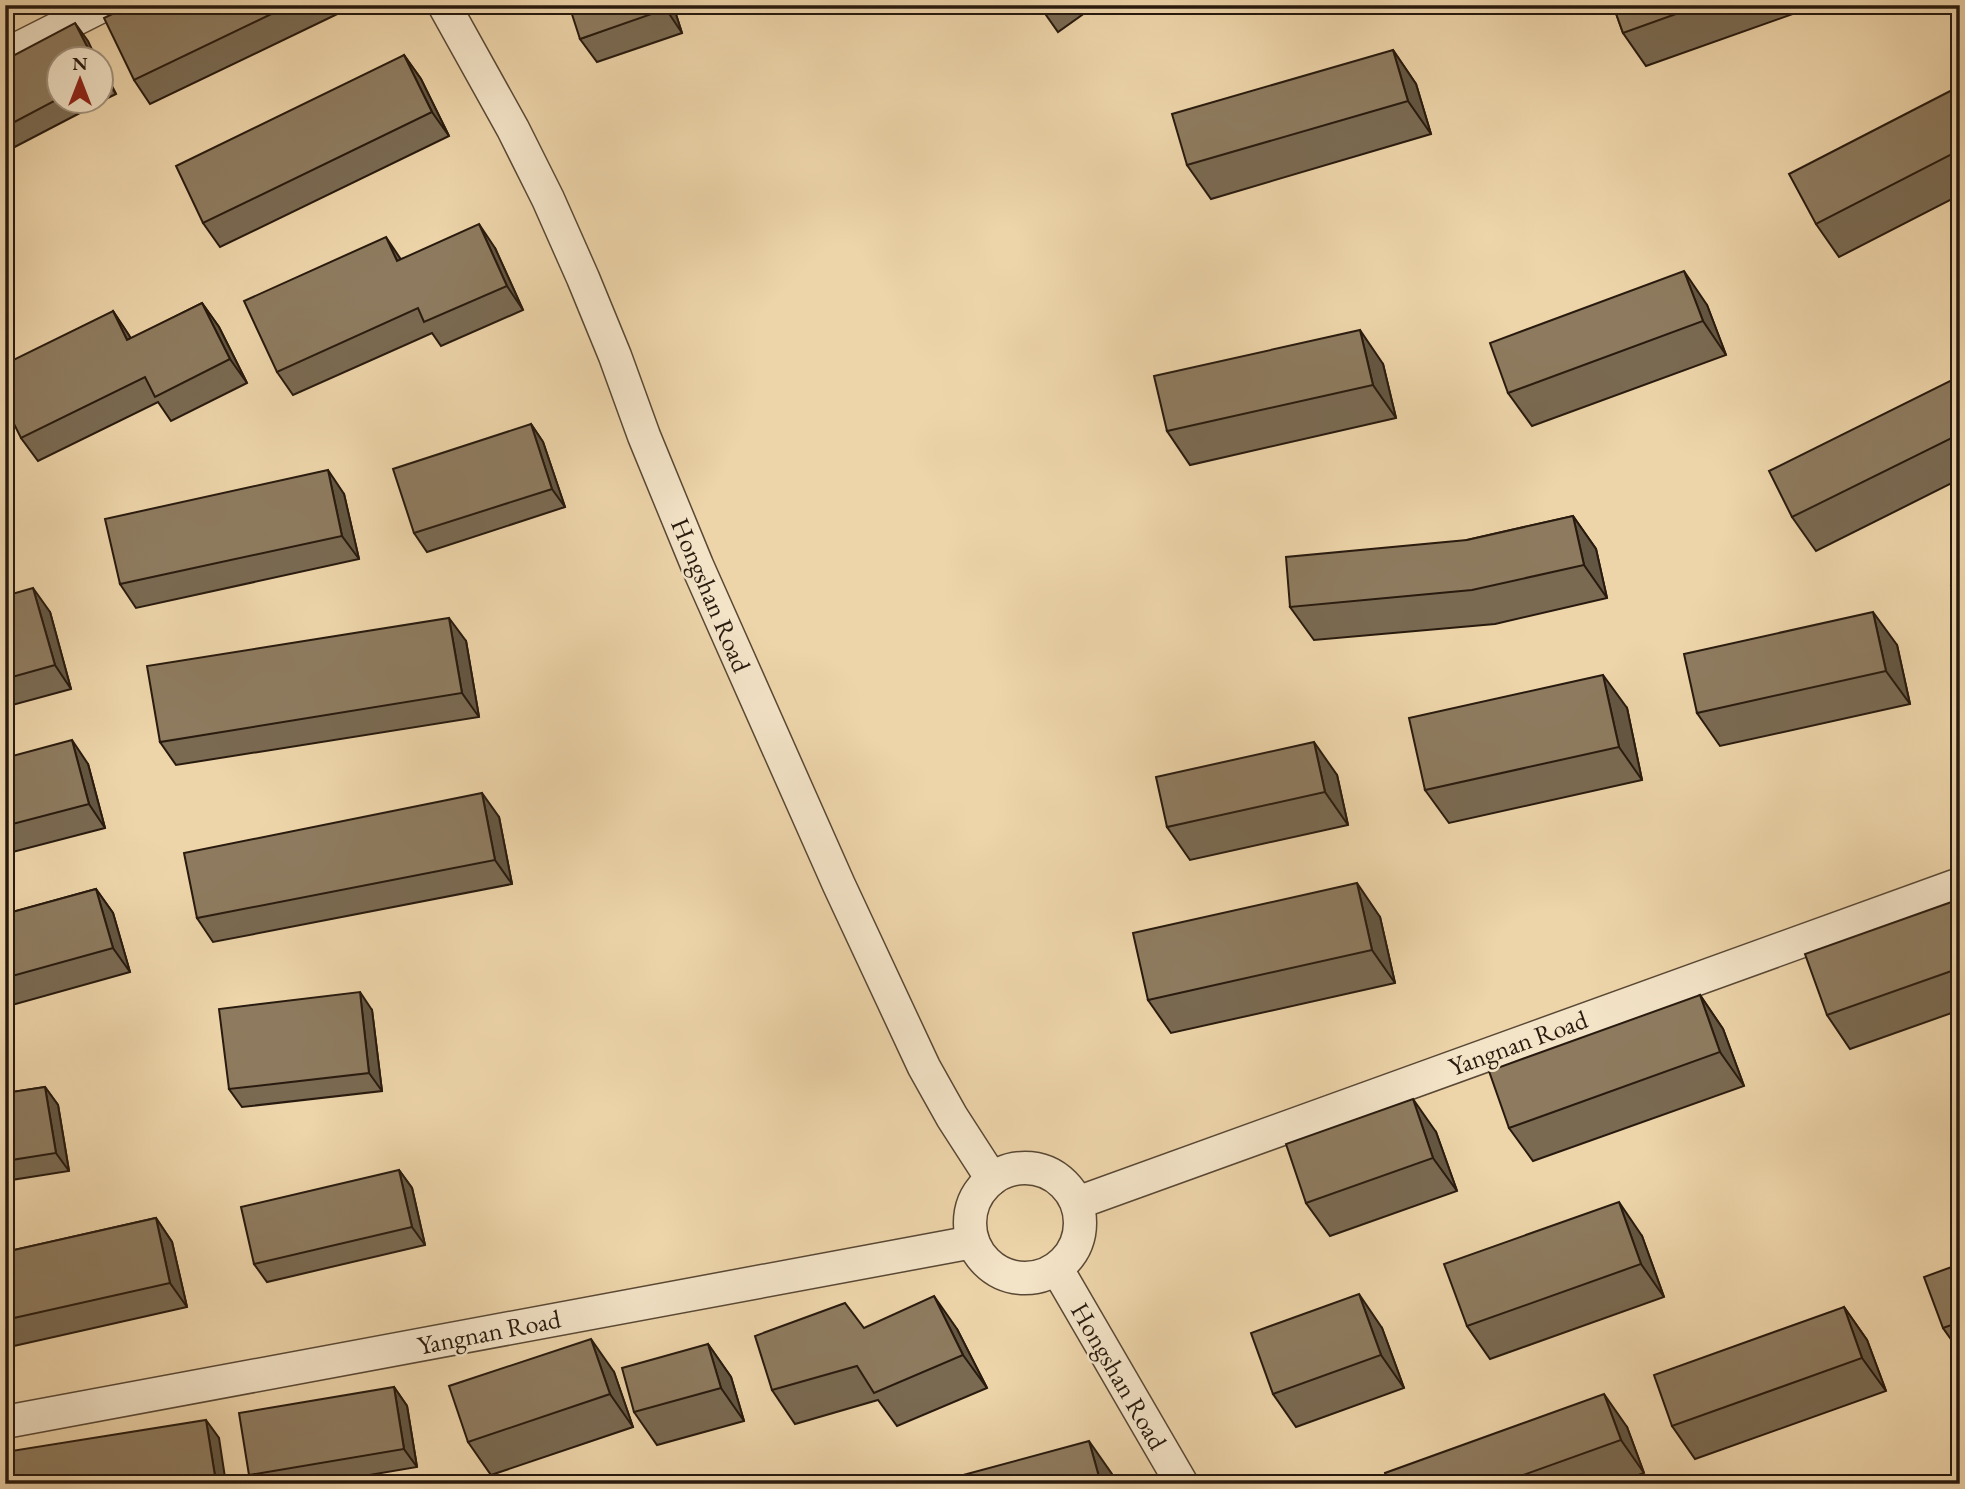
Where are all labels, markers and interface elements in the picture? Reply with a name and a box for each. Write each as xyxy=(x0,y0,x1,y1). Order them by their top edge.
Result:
north arrow xyxy=(46,46,116,116)
text: N xyxy=(72,51,88,76)
street label: Hongshan Road xyxy=(663,513,759,678)
street label: Yangnan Road xyxy=(1444,1002,1593,1084)
street label: Hongshan Road xyxy=(1063,1296,1175,1456)
street label: Yangnan Road xyxy=(414,1301,564,1363)

